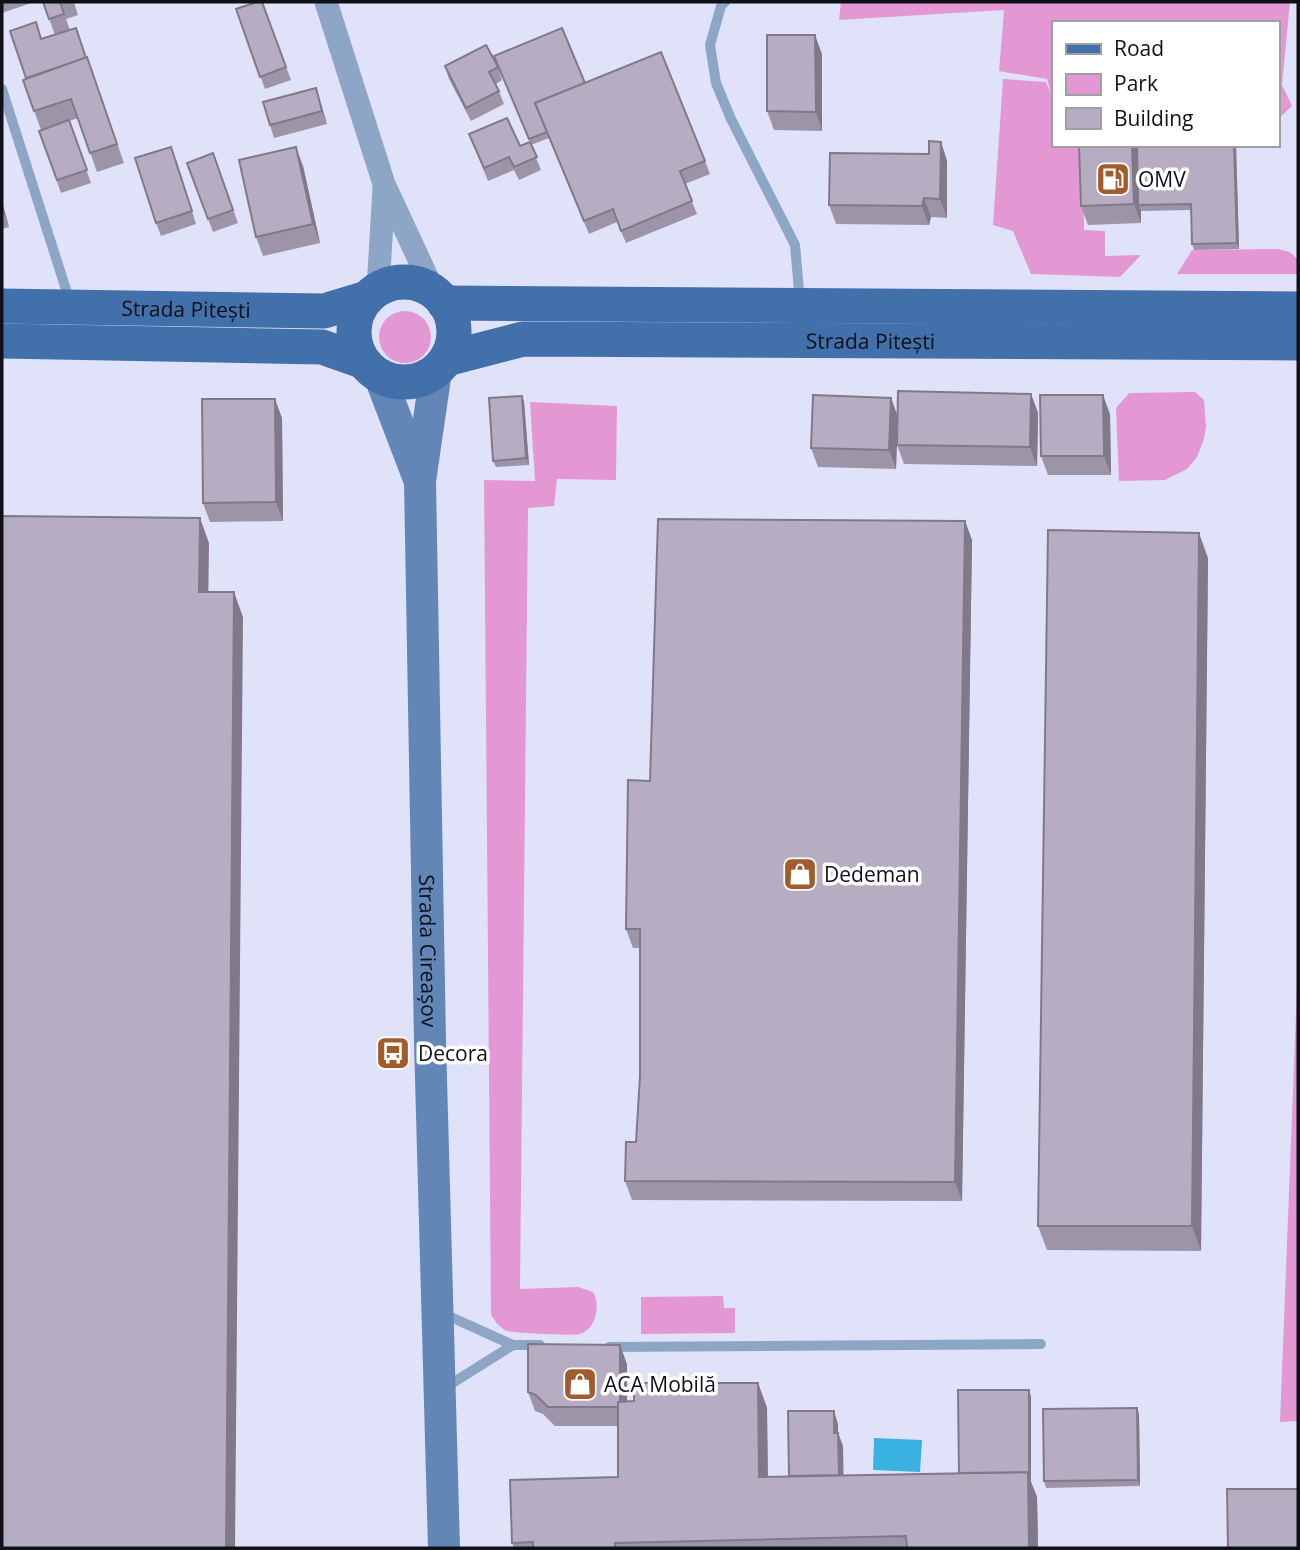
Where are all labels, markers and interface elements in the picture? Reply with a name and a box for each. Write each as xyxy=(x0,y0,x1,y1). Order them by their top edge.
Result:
legend xyxy=(1052,21,1279,147)
text: Road xyxy=(1114,34,1164,62)
text: Park xyxy=(1114,69,1158,97)
text: Building xyxy=(1114,104,1193,132)
fuel station icon: OMV xyxy=(1094,160,1132,198)
place label: OMV xyxy=(1138,165,1186,193)
street label: Strada Pitești xyxy=(121,294,251,324)
street label: Strada Pitești xyxy=(806,326,935,355)
shop icon: Dedeman xyxy=(781,855,819,893)
place label: Dedeman xyxy=(824,860,920,888)
street label: Strada Cireașov xyxy=(413,874,444,1028)
bus stop icon: Decora xyxy=(374,1034,412,1072)
place label: Decora xyxy=(418,1039,488,1067)
shop icon: ACA Mobilă xyxy=(561,1365,599,1403)
place label: ACA Mobilă xyxy=(604,1370,716,1398)

